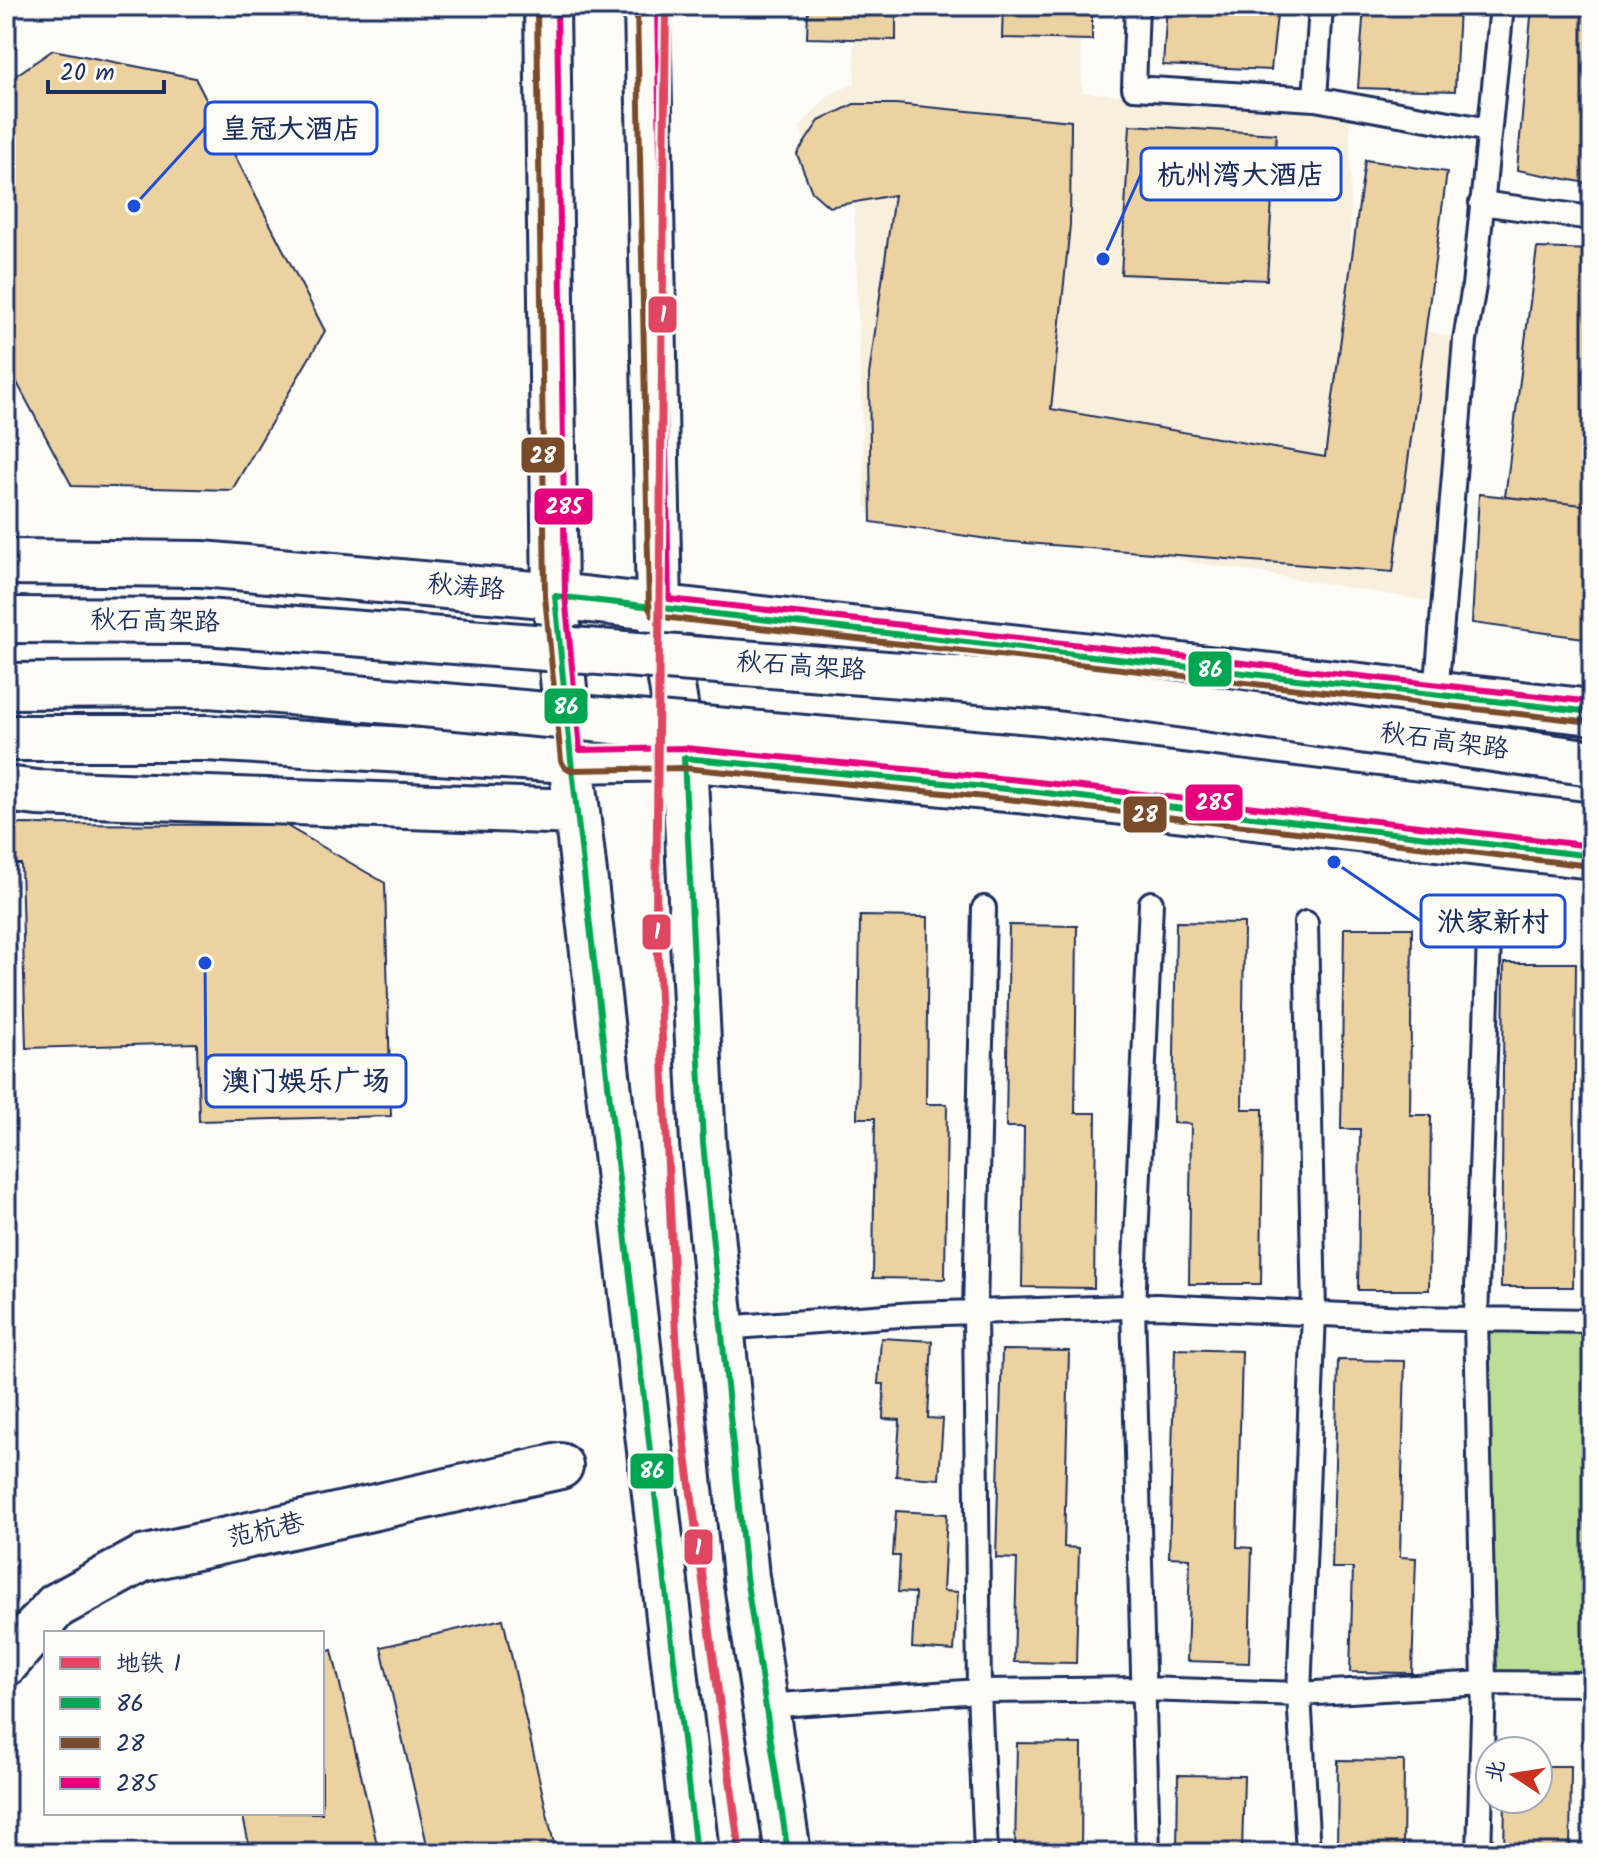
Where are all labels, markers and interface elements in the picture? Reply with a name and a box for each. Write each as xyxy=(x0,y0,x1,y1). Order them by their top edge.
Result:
scale bar xyxy=(48,44,164,94)
text: 20 m xyxy=(60,54,115,93)
callout: 皇冠大酒店 xyxy=(205,102,377,154)
text: 皇冠大酒店 xyxy=(221,108,361,153)
callout: 杭州湾大酒店 xyxy=(1141,148,1341,200)
text: 杭州湾大酒店 xyxy=(1157,154,1325,199)
line badge: 1 xyxy=(647,295,678,334)
text: 1 xyxy=(660,299,667,334)
line badge: 28 xyxy=(520,436,566,474)
text: 28 xyxy=(530,440,557,475)
line badge: 285 xyxy=(533,487,594,526)
text: 285 xyxy=(546,491,584,526)
street label: 秋涛路 xyxy=(425,564,507,612)
street label: 秋石高架路 xyxy=(90,600,220,644)
street label: 秋石高架路 xyxy=(735,642,867,692)
line badge: 86 xyxy=(1187,650,1233,688)
text: 86 xyxy=(1198,654,1223,689)
line badge: 86 xyxy=(543,687,589,725)
text: 86 xyxy=(554,691,579,726)
street label: 秋石高架路 xyxy=(1377,712,1511,772)
line badge: 285 xyxy=(1184,783,1244,822)
text: 285 xyxy=(1196,787,1234,822)
line badge: 28 xyxy=(1122,795,1168,834)
text: 28 xyxy=(1132,799,1159,834)
callout: 洑家新村 xyxy=(1421,895,1565,947)
text: 洑家新村 xyxy=(1437,901,1549,946)
line badge: 1 xyxy=(641,913,672,951)
text: 1 xyxy=(654,916,661,951)
callout: 澳门娱乐广场 xyxy=(206,1055,406,1107)
text: 澳门娱乐广场 xyxy=(222,1060,390,1105)
line badge: 86 xyxy=(629,1452,675,1490)
text: 86 xyxy=(640,1455,665,1490)
street label: 范杭巷 xyxy=(223,1502,309,1560)
line badge: 1 xyxy=(683,1528,714,1566)
text: 1 xyxy=(695,1532,702,1567)
legend xyxy=(44,1631,324,1815)
text: 地铁 1 xyxy=(116,1645,181,1684)
text: 86 xyxy=(116,1685,144,1724)
text: 28 xyxy=(116,1725,145,1764)
north arrow xyxy=(1474,1735,1554,1815)
text: 北 xyxy=(1477,1757,1516,1786)
text: 285 xyxy=(116,1765,159,1804)

